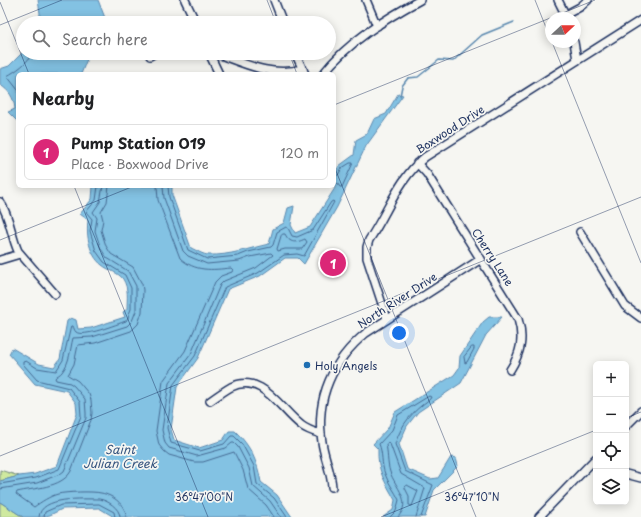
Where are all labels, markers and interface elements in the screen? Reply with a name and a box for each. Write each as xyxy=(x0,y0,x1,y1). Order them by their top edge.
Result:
north arrow xyxy=(545,12,581,48)
search box xyxy=(16,16,336,60)
icon: search xyxy=(30,27,52,49)
text: Search here xyxy=(62,27,148,50)
text: Nearby xyxy=(32,85,94,111)
street label: Boxwood Drive xyxy=(413,100,488,157)
text: Pump Station 019 xyxy=(71,131,206,154)
text: 1 xyxy=(43,143,49,162)
text: 120 m xyxy=(280,143,319,162)
text: Place · Boxwood Drive xyxy=(71,154,209,173)
street label: Cherry Lane xyxy=(468,225,518,289)
pin: 1 xyxy=(320,248,346,278)
street label: North River Drive xyxy=(354,268,440,332)
your location xyxy=(389,323,409,343)
place label: Holy Angels xyxy=(315,357,377,374)
marker: Holy Angels xyxy=(302,360,312,370)
map controls xyxy=(593,361,629,505)
button: + xyxy=(593,361,629,397)
button: − xyxy=(593,397,629,433)
button: locate xyxy=(593,433,629,469)
water label: Saint Julian Creek xyxy=(83,440,158,472)
button: layers xyxy=(593,469,629,505)
text: 36°47'00"N xyxy=(175,489,233,504)
text: 36°47'10"N xyxy=(444,489,500,504)

